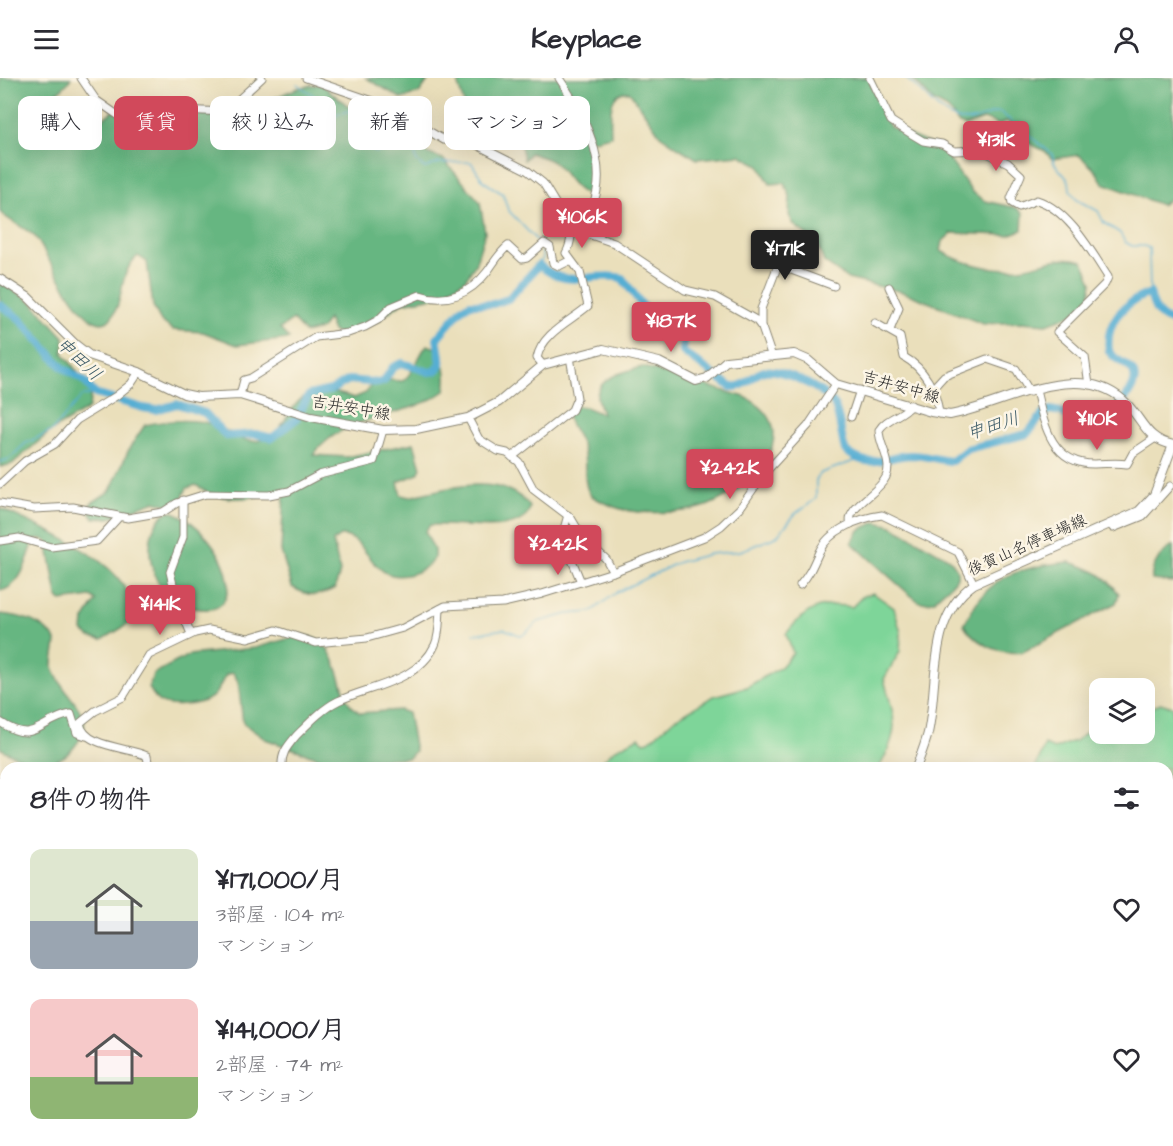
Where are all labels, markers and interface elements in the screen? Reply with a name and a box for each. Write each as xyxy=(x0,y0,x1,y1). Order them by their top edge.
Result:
text: Keyplace xyxy=(531,20,642,58)
icon: menu xyxy=(30,23,63,56)
icon: person xyxy=(1110,23,1143,56)
chip: 購入 xyxy=(18,96,102,150)
chip: 賃貸 xyxy=(114,96,198,150)
chip: 絞り込み xyxy=(210,96,336,150)
chip: 新着 xyxy=(348,96,432,150)
chip: マンション xyxy=(444,96,590,150)
pin: ¥131K xyxy=(954,121,1038,172)
text: ¥131K xyxy=(977,126,1015,154)
pin: ¥106K xyxy=(540,198,624,249)
text: ¥106K xyxy=(557,203,607,231)
pin: ¥171K xyxy=(743,230,827,281)
text: ¥171K xyxy=(765,235,805,263)
pin: ¥187K xyxy=(629,302,713,353)
text: ¥187K xyxy=(646,307,696,335)
water label: 申田川 xyxy=(51,331,107,387)
street label: 吉井安中線 xyxy=(860,365,942,409)
street label: 吉井安中線 xyxy=(310,390,392,426)
pin: ¥110K xyxy=(1055,400,1139,451)
text: ¥110K xyxy=(1077,405,1117,433)
water label: 申田川 xyxy=(963,406,1023,446)
pin: ¥242K xyxy=(688,449,772,500)
text: ¥242K xyxy=(700,454,760,482)
street label: 後賀山名停車場線 xyxy=(964,509,1090,581)
pin: ¥242K xyxy=(516,525,600,576)
text: ¥242K xyxy=(528,530,588,558)
pin: ¥141K xyxy=(118,585,202,636)
text: ¥141K xyxy=(139,590,181,618)
map controls xyxy=(1089,678,1155,744)
button: layers xyxy=(1089,678,1155,744)
text: 8件の物件 xyxy=(30,782,151,818)
icon: filters xyxy=(1110,782,1143,815)
text: ¥171,000/月 xyxy=(216,862,344,898)
icon: home xyxy=(78,873,150,945)
icon: heart xyxy=(1110,893,1143,926)
text: 3部屋 · 104 m² xyxy=(216,901,345,929)
text: マンション xyxy=(216,932,315,960)
text: ¥141,000/月 xyxy=(216,1012,346,1048)
icon: home xyxy=(78,1023,150,1095)
icon: heart xyxy=(1110,1043,1143,1076)
text: 2部屋 · 74 m² xyxy=(216,1051,343,1079)
text: マンション xyxy=(216,1082,315,1110)

